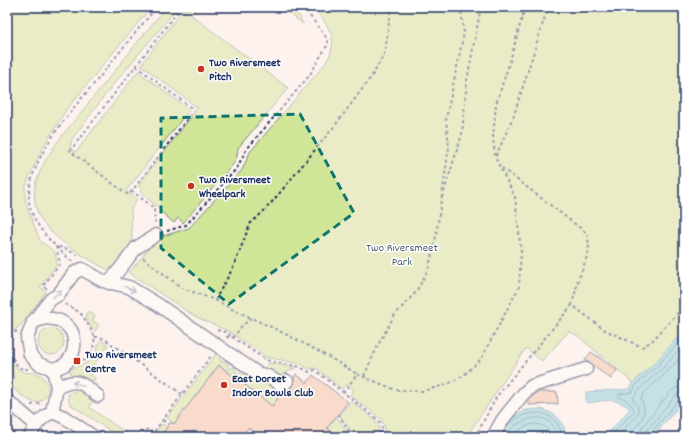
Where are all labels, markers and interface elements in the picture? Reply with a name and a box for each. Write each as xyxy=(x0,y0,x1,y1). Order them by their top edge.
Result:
place label: Two Riversmeet Pitch xyxy=(209,55,281,86)
marker: Two Riversmeet Pitch xyxy=(196,64,206,74)
place label: Two Riversmeet Wheelpark xyxy=(199,172,271,203)
marker: Two Riversmeet Wheelpark xyxy=(186,181,196,191)
park label: Two Riversmeet Park xyxy=(366,240,438,271)
one-way arrow xyxy=(124,286,136,293)
one-way arrow xyxy=(52,290,62,299)
place label: Two Riversmeet Centre xyxy=(85,347,157,378)
marker: Two Riversmeet Centre xyxy=(72,356,82,366)
place label: East Dorset Indoor Bowls Club xyxy=(232,371,313,402)
one-way arrow xyxy=(72,380,85,387)
marker: East Dorset Indoor Bowls Club xyxy=(219,380,229,390)

